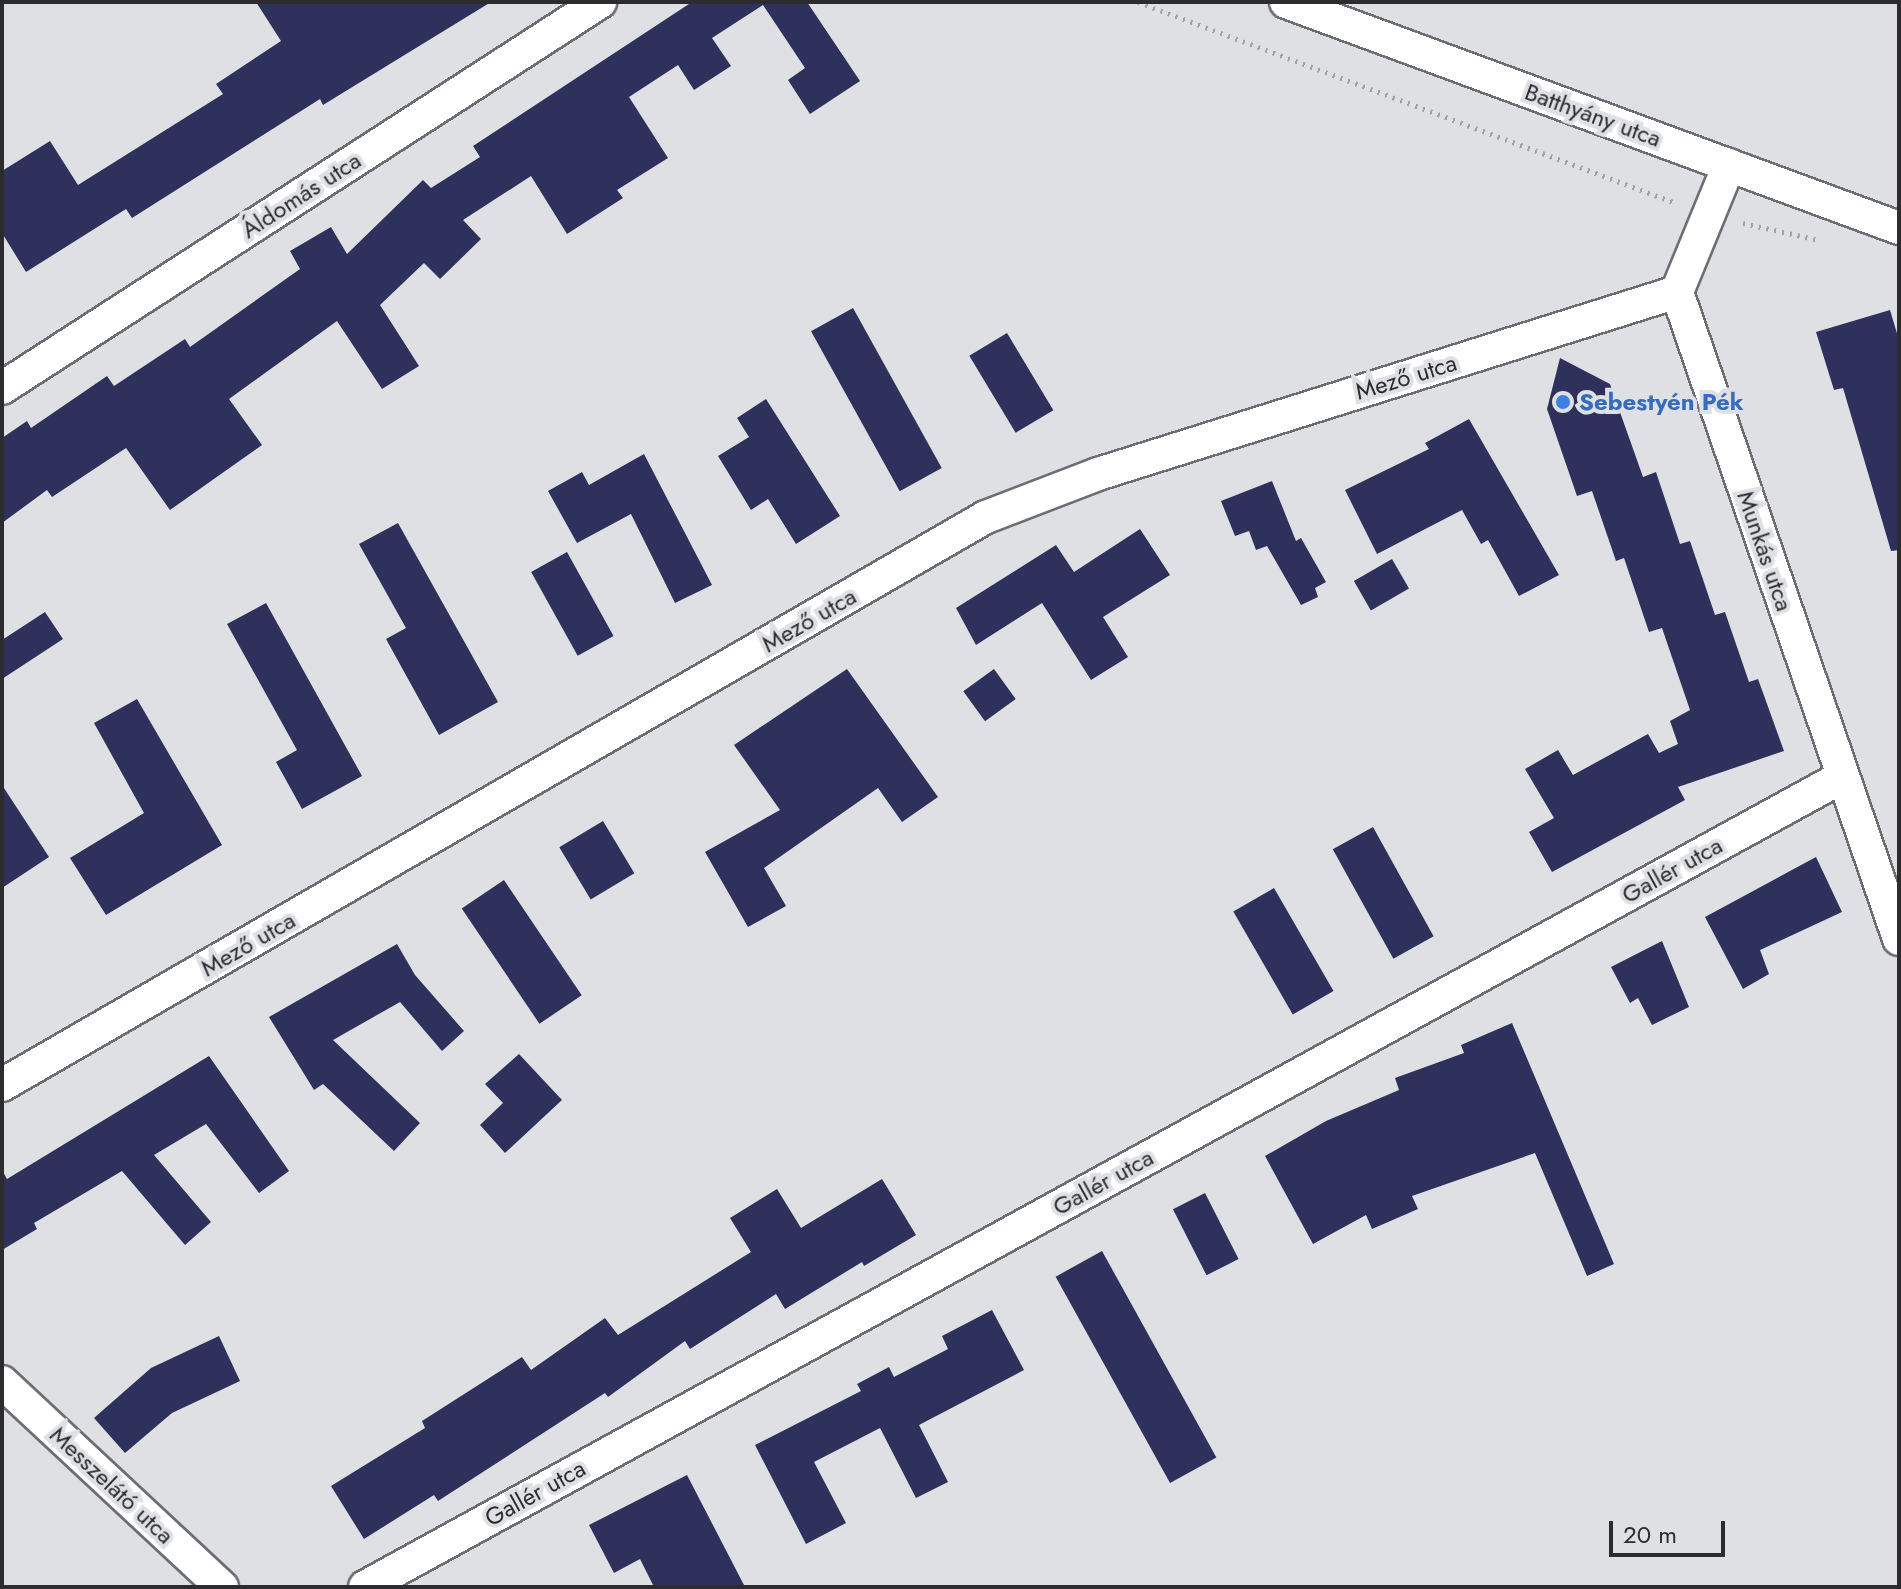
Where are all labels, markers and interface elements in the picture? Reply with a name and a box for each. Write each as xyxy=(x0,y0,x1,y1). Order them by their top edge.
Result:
street label: Batthyány utca xyxy=(1521,77,1665,153)
street label: Áldomás utca xyxy=(236,146,366,244)
street label: Mező utca xyxy=(1352,348,1460,406)
place label: Sebestyén Pék xyxy=(1579,388,1744,416)
marker: Sebestyén Pék xyxy=(1554,393,1572,411)
street label: Munkás utca xyxy=(1731,487,1799,615)
street label: Mező utca xyxy=(757,581,861,659)
street label: Gallér utca xyxy=(1617,831,1727,909)
street label: Mező utca xyxy=(196,905,300,983)
street label: Gallér utca xyxy=(1048,1143,1158,1221)
street label: Messzelátó utca xyxy=(44,1420,180,1550)
street label: Gallér utca xyxy=(480,1454,590,1532)
scale bar xyxy=(1613,1505,1729,1555)
text: 20 m xyxy=(1623,1517,1677,1552)

